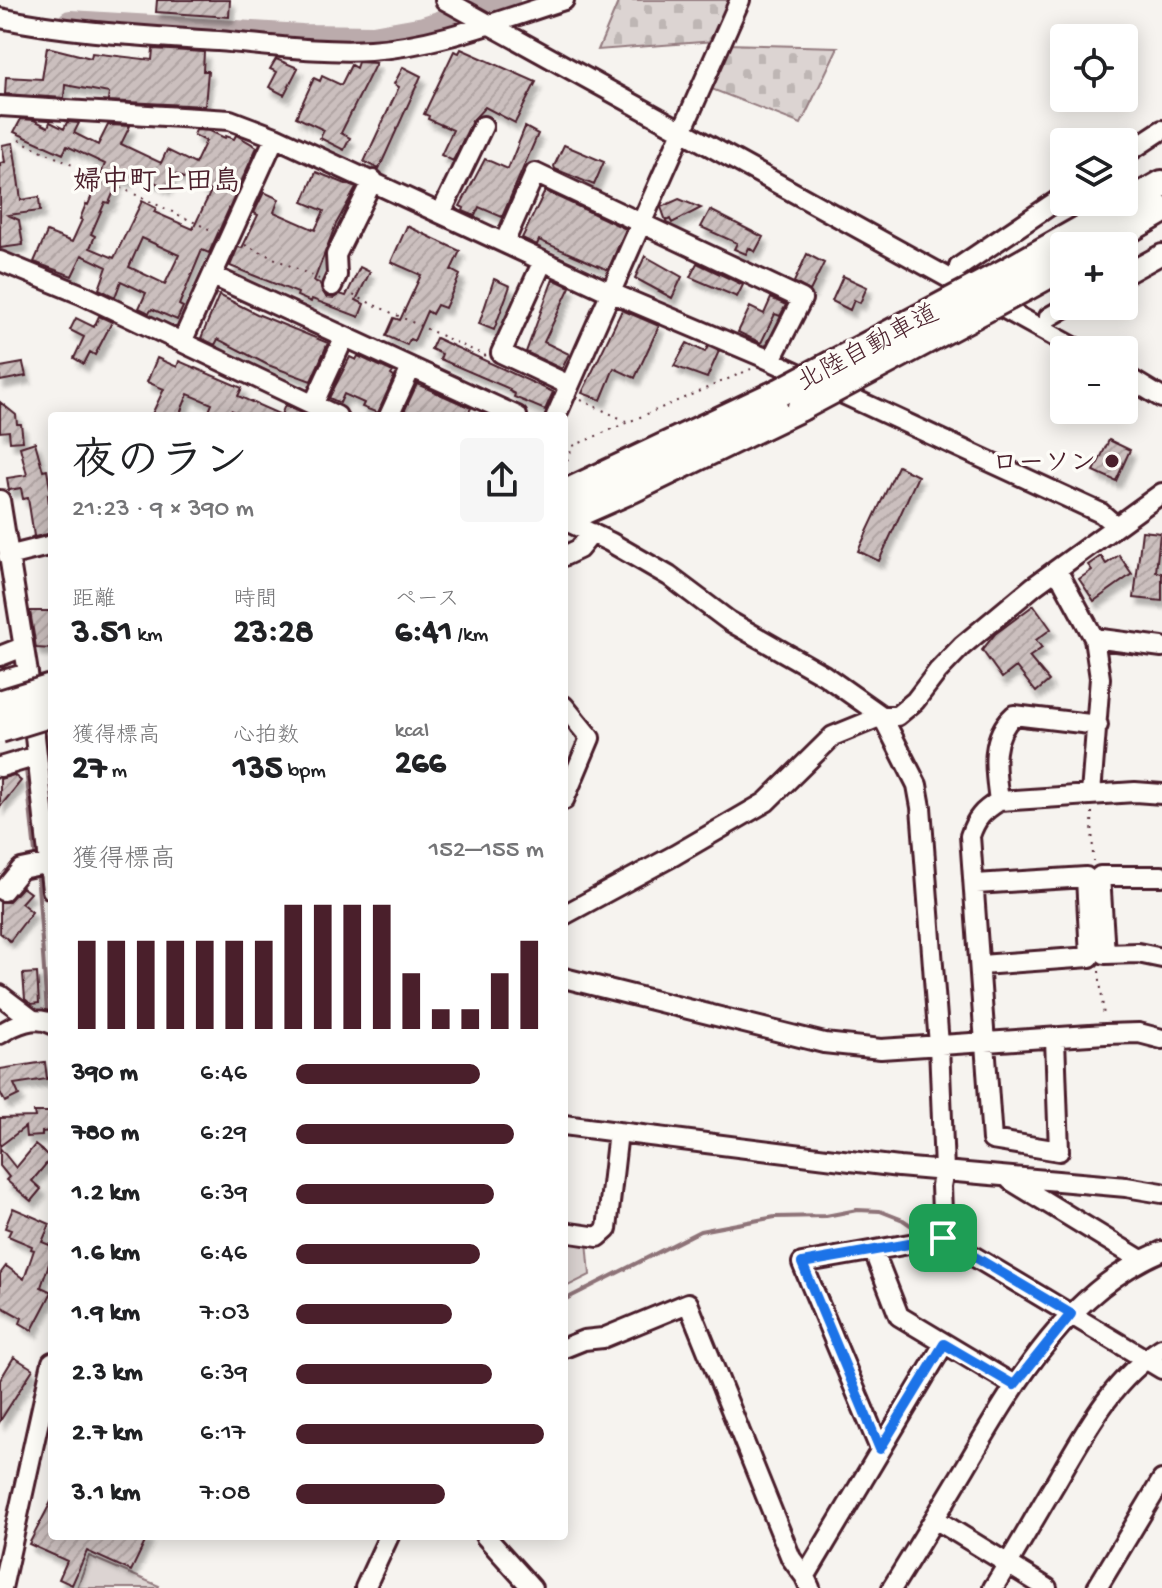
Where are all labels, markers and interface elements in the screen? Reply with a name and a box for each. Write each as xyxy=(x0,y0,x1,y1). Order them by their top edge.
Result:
map controls xyxy=(1050,24,1138,424)
button: locate xyxy=(1050,24,1138,112)
button: layers xyxy=(1050,128,1138,216)
district label: 婦中町上田島 xyxy=(73,165,241,200)
button: + xyxy=(1050,232,1138,320)
street label: 北陸自動車道 xyxy=(792,298,945,400)
button: − xyxy=(1050,336,1138,424)
button: share xyxy=(460,438,544,522)
text: 夜のラン xyxy=(72,439,248,491)
place label: ローソン xyxy=(992,450,1096,481)
marker: ローソン xyxy=(1103,452,1121,470)
text: 21:23 · 9 × 390 m xyxy=(72,495,254,526)
text: 距離 xyxy=(72,588,116,614)
text: 時間 xyxy=(233,588,277,614)
text: ペース xyxy=(395,588,459,614)
text: 3.51 xyxy=(72,614,132,654)
text: 23:28 xyxy=(233,614,314,654)
text: 6:41 xyxy=(395,614,452,654)
text: km xyxy=(132,623,163,649)
text: /km xyxy=(452,623,488,649)
text: kcal xyxy=(395,719,429,745)
text: 獲得標高 xyxy=(72,724,160,750)
text: 心拍数 xyxy=(233,724,299,750)
text: 266 xyxy=(395,745,446,785)
text: 27 xyxy=(72,750,106,790)
text: 135 xyxy=(233,750,283,790)
text: m xyxy=(106,759,127,785)
text: bpm xyxy=(283,759,326,785)
text: 152–155 m xyxy=(429,836,544,867)
text: 獲得標高 xyxy=(72,846,176,877)
text: 390 m xyxy=(72,1059,138,1090)
text: 6:46 xyxy=(200,1059,247,1090)
text: 780 m xyxy=(72,1119,139,1150)
text: 6:29 xyxy=(200,1119,247,1150)
text: 1.2 km xyxy=(72,1179,140,1210)
text: 6:39 xyxy=(200,1179,248,1210)
pin xyxy=(909,1204,977,1272)
icon: arrive xyxy=(921,1216,965,1260)
text: 1.6 km xyxy=(72,1239,140,1270)
text: 6:46 xyxy=(200,1239,247,1270)
text: 1.9 km xyxy=(72,1299,140,1330)
text: 7:03 xyxy=(200,1299,250,1330)
text: 2.3 km xyxy=(72,1359,143,1390)
text: 6:39 xyxy=(200,1359,248,1390)
text: 2.7 km xyxy=(72,1419,143,1450)
text: 6:17 xyxy=(200,1419,245,1450)
text: 3.1 km xyxy=(72,1479,140,1510)
text: 7:08 xyxy=(200,1479,251,1510)

